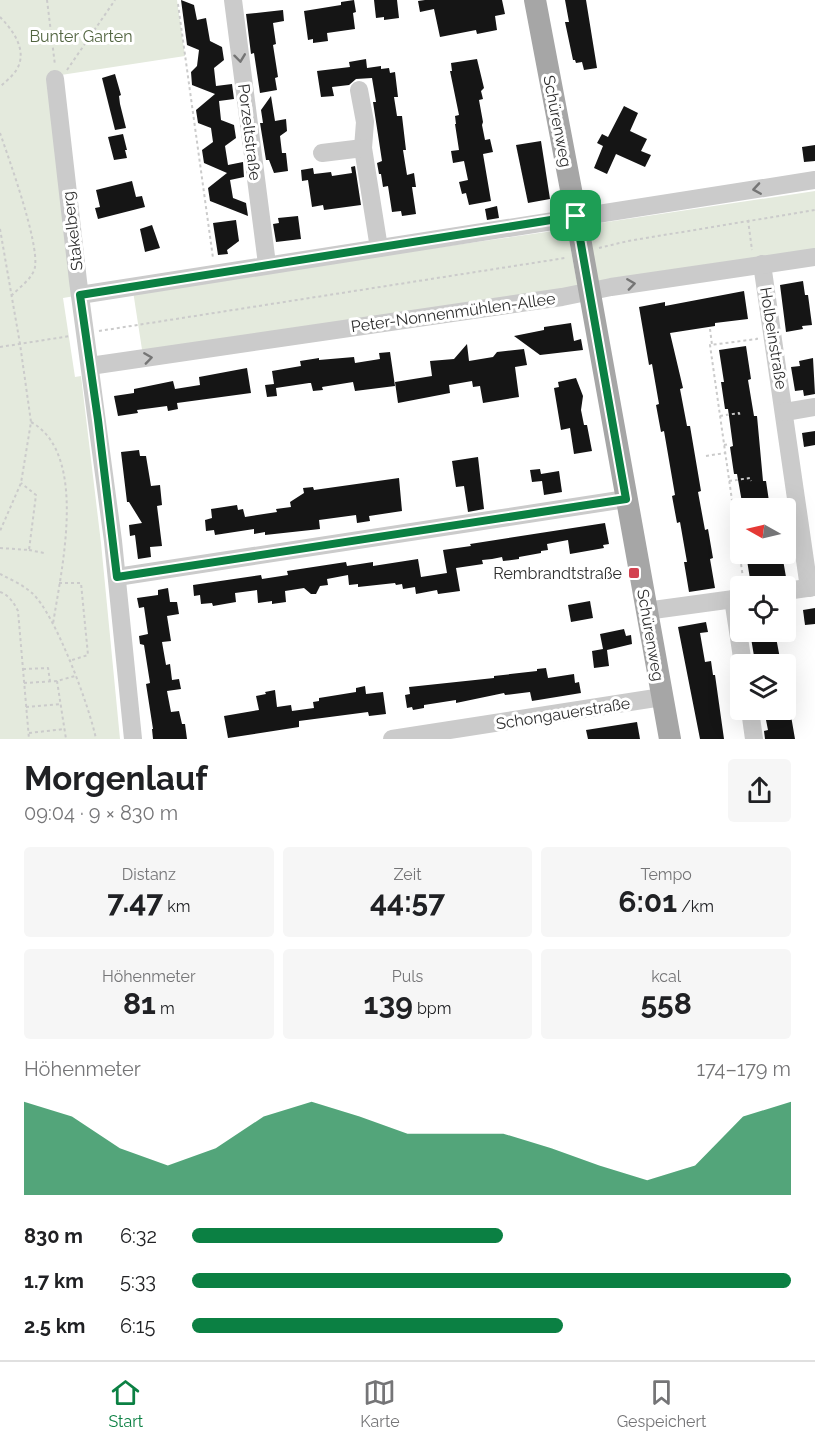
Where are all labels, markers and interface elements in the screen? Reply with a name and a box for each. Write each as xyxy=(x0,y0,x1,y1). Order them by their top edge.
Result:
park label: Bunter Garten xyxy=(29,27,133,46)
one-way arrow xyxy=(234,53,246,63)
street label: Schürenweg xyxy=(539,74,576,169)
street label: Porzeltstraße xyxy=(234,83,265,182)
one-way arrow xyxy=(753,182,763,195)
street label: Stakelberg xyxy=(58,190,87,272)
pin xyxy=(550,190,601,241)
icon: arrive xyxy=(559,199,592,232)
one-way arrow xyxy=(627,278,636,290)
street label: Holbeinstraße xyxy=(756,286,791,391)
street label: Peter-Nonnenmühlen-Allee xyxy=(350,289,556,336)
one-way arrow xyxy=(144,352,153,364)
north arrow xyxy=(730,498,796,564)
map controls xyxy=(730,498,796,720)
place label: Rembrandtstraße xyxy=(493,564,622,583)
marker: Rembrandtstraße xyxy=(627,566,641,580)
button: locate xyxy=(730,576,796,642)
street label: Schürenweg xyxy=(633,588,668,683)
button: layers xyxy=(730,654,796,720)
street label: Schongauerstraße xyxy=(495,694,631,733)
text: Morgenlauf xyxy=(24,759,207,798)
button: share xyxy=(728,759,791,822)
text: 09:04 · 9 × 830 m xyxy=(24,801,178,825)
text: Distanz xyxy=(122,865,176,884)
text: Zeit xyxy=(393,865,422,884)
text: Tempo xyxy=(640,865,692,884)
text: 7.47 xyxy=(107,884,163,919)
text: 44:57 xyxy=(370,884,445,919)
text: 6:01 xyxy=(618,884,677,919)
text: km xyxy=(163,897,190,916)
text: /km xyxy=(677,897,714,916)
text: Höhenmeter xyxy=(102,967,196,986)
text: Puls xyxy=(392,967,423,986)
text: kcal xyxy=(651,967,681,986)
text: 81 xyxy=(123,986,156,1021)
text: 139 xyxy=(364,986,413,1021)
text: 558 xyxy=(640,986,692,1021)
text: m xyxy=(156,999,175,1018)
text: bpm xyxy=(413,999,451,1018)
text: Höhenmeter xyxy=(24,1057,141,1081)
text: 174–179 m xyxy=(696,1057,791,1081)
text: 830 m xyxy=(24,1224,83,1248)
text: 6:32 xyxy=(120,1224,157,1248)
text: 1.7 km xyxy=(24,1269,84,1293)
text: 5:33 xyxy=(120,1269,156,1293)
text: 2.5 km xyxy=(24,1314,85,1338)
text: 6:15 xyxy=(120,1314,155,1338)
tab: Start xyxy=(109,1376,143,1431)
tab: Karte xyxy=(360,1376,400,1431)
tab: Gespeichert xyxy=(617,1376,706,1431)

